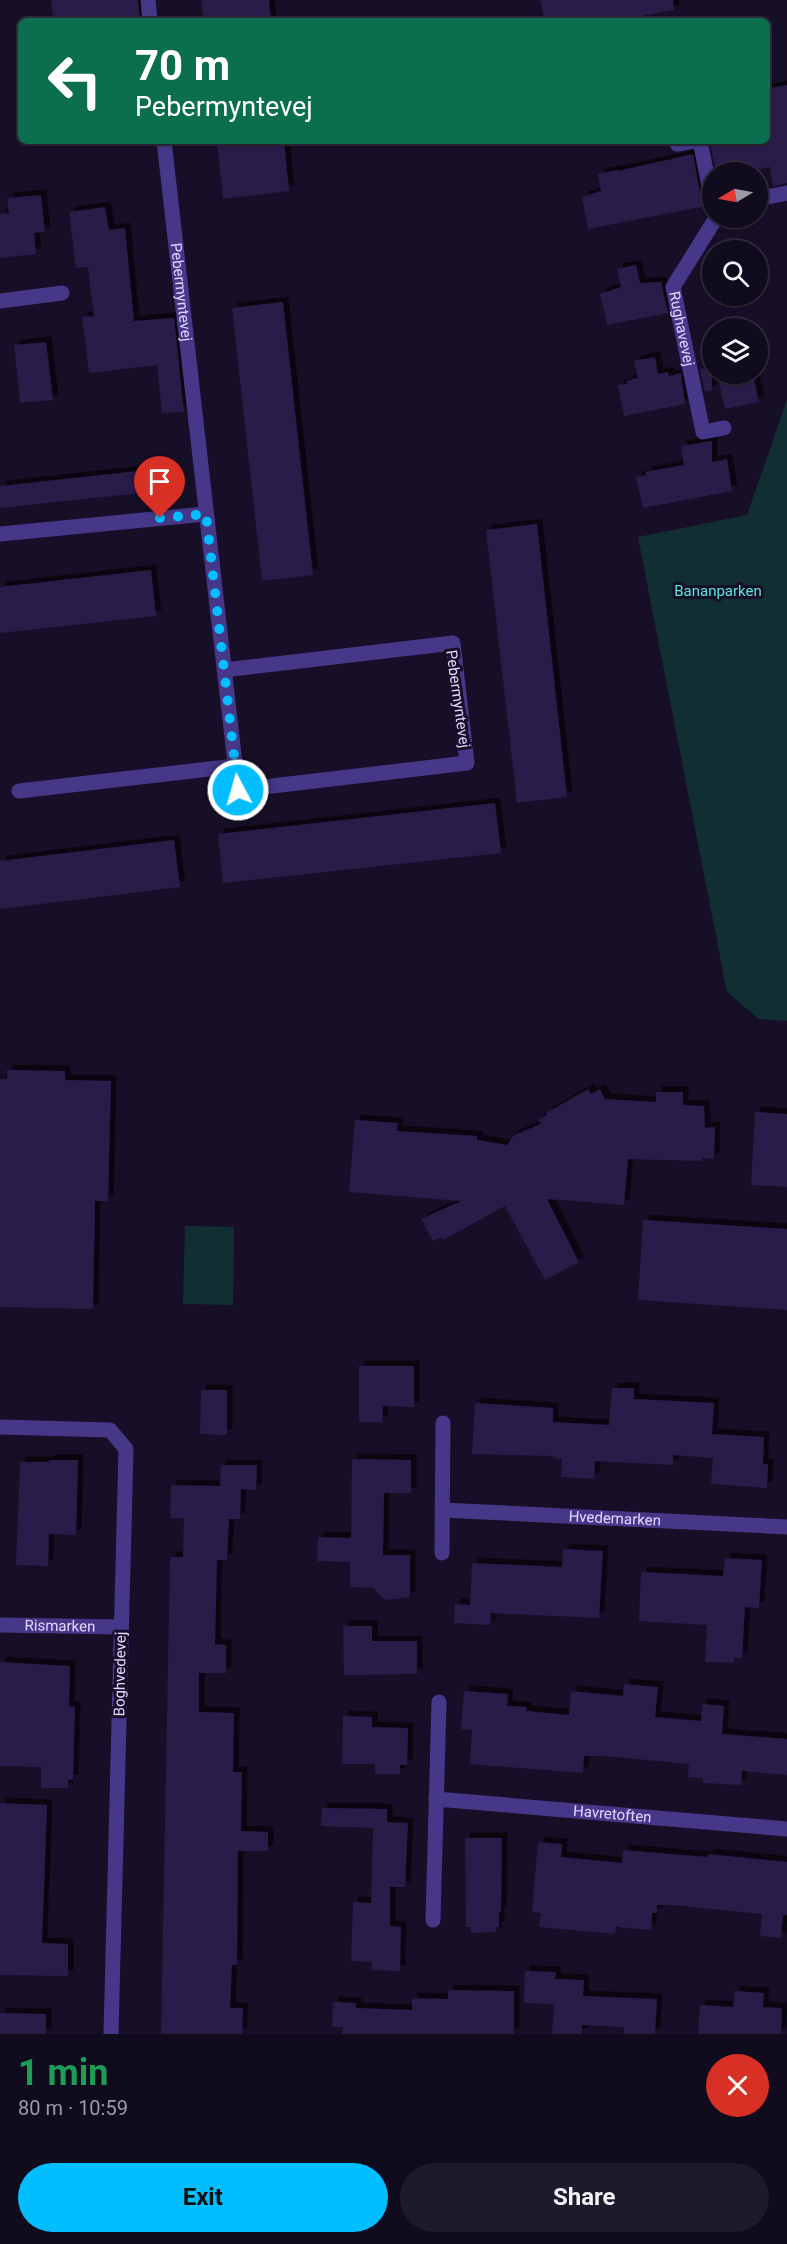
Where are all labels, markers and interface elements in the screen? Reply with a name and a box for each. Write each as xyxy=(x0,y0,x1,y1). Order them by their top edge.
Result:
text: 70 m xyxy=(135,41,230,90)
icon: left xyxy=(36,42,114,120)
text: Pebermyntevej xyxy=(135,91,313,123)
north arrow xyxy=(702,162,768,228)
map controls xyxy=(702,162,768,384)
button: search xyxy=(702,240,768,306)
street label: Pebermyntevej xyxy=(167,242,196,342)
street label: Rughavevej xyxy=(665,290,698,368)
button: layers xyxy=(702,318,768,384)
pin xyxy=(134,456,185,518)
icon: arrive xyxy=(143,465,176,498)
park label: Bananparken xyxy=(674,582,762,600)
street label: Pebermyntevej xyxy=(442,649,474,749)
position arrow xyxy=(206,758,270,822)
street label: Hvedemarken xyxy=(568,1507,661,1530)
street label: Rismarken xyxy=(24,1616,96,1636)
street label: Boghvedevej xyxy=(110,1631,130,1717)
street label: Havretoften xyxy=(572,1802,652,1826)
text: 1 min xyxy=(18,2052,109,2094)
button: close xyxy=(706,2054,769,2117)
text: 80 m · 10:59 xyxy=(18,2096,128,2120)
button: Exit xyxy=(18,2163,388,2232)
button: Share xyxy=(400,2163,769,2232)

